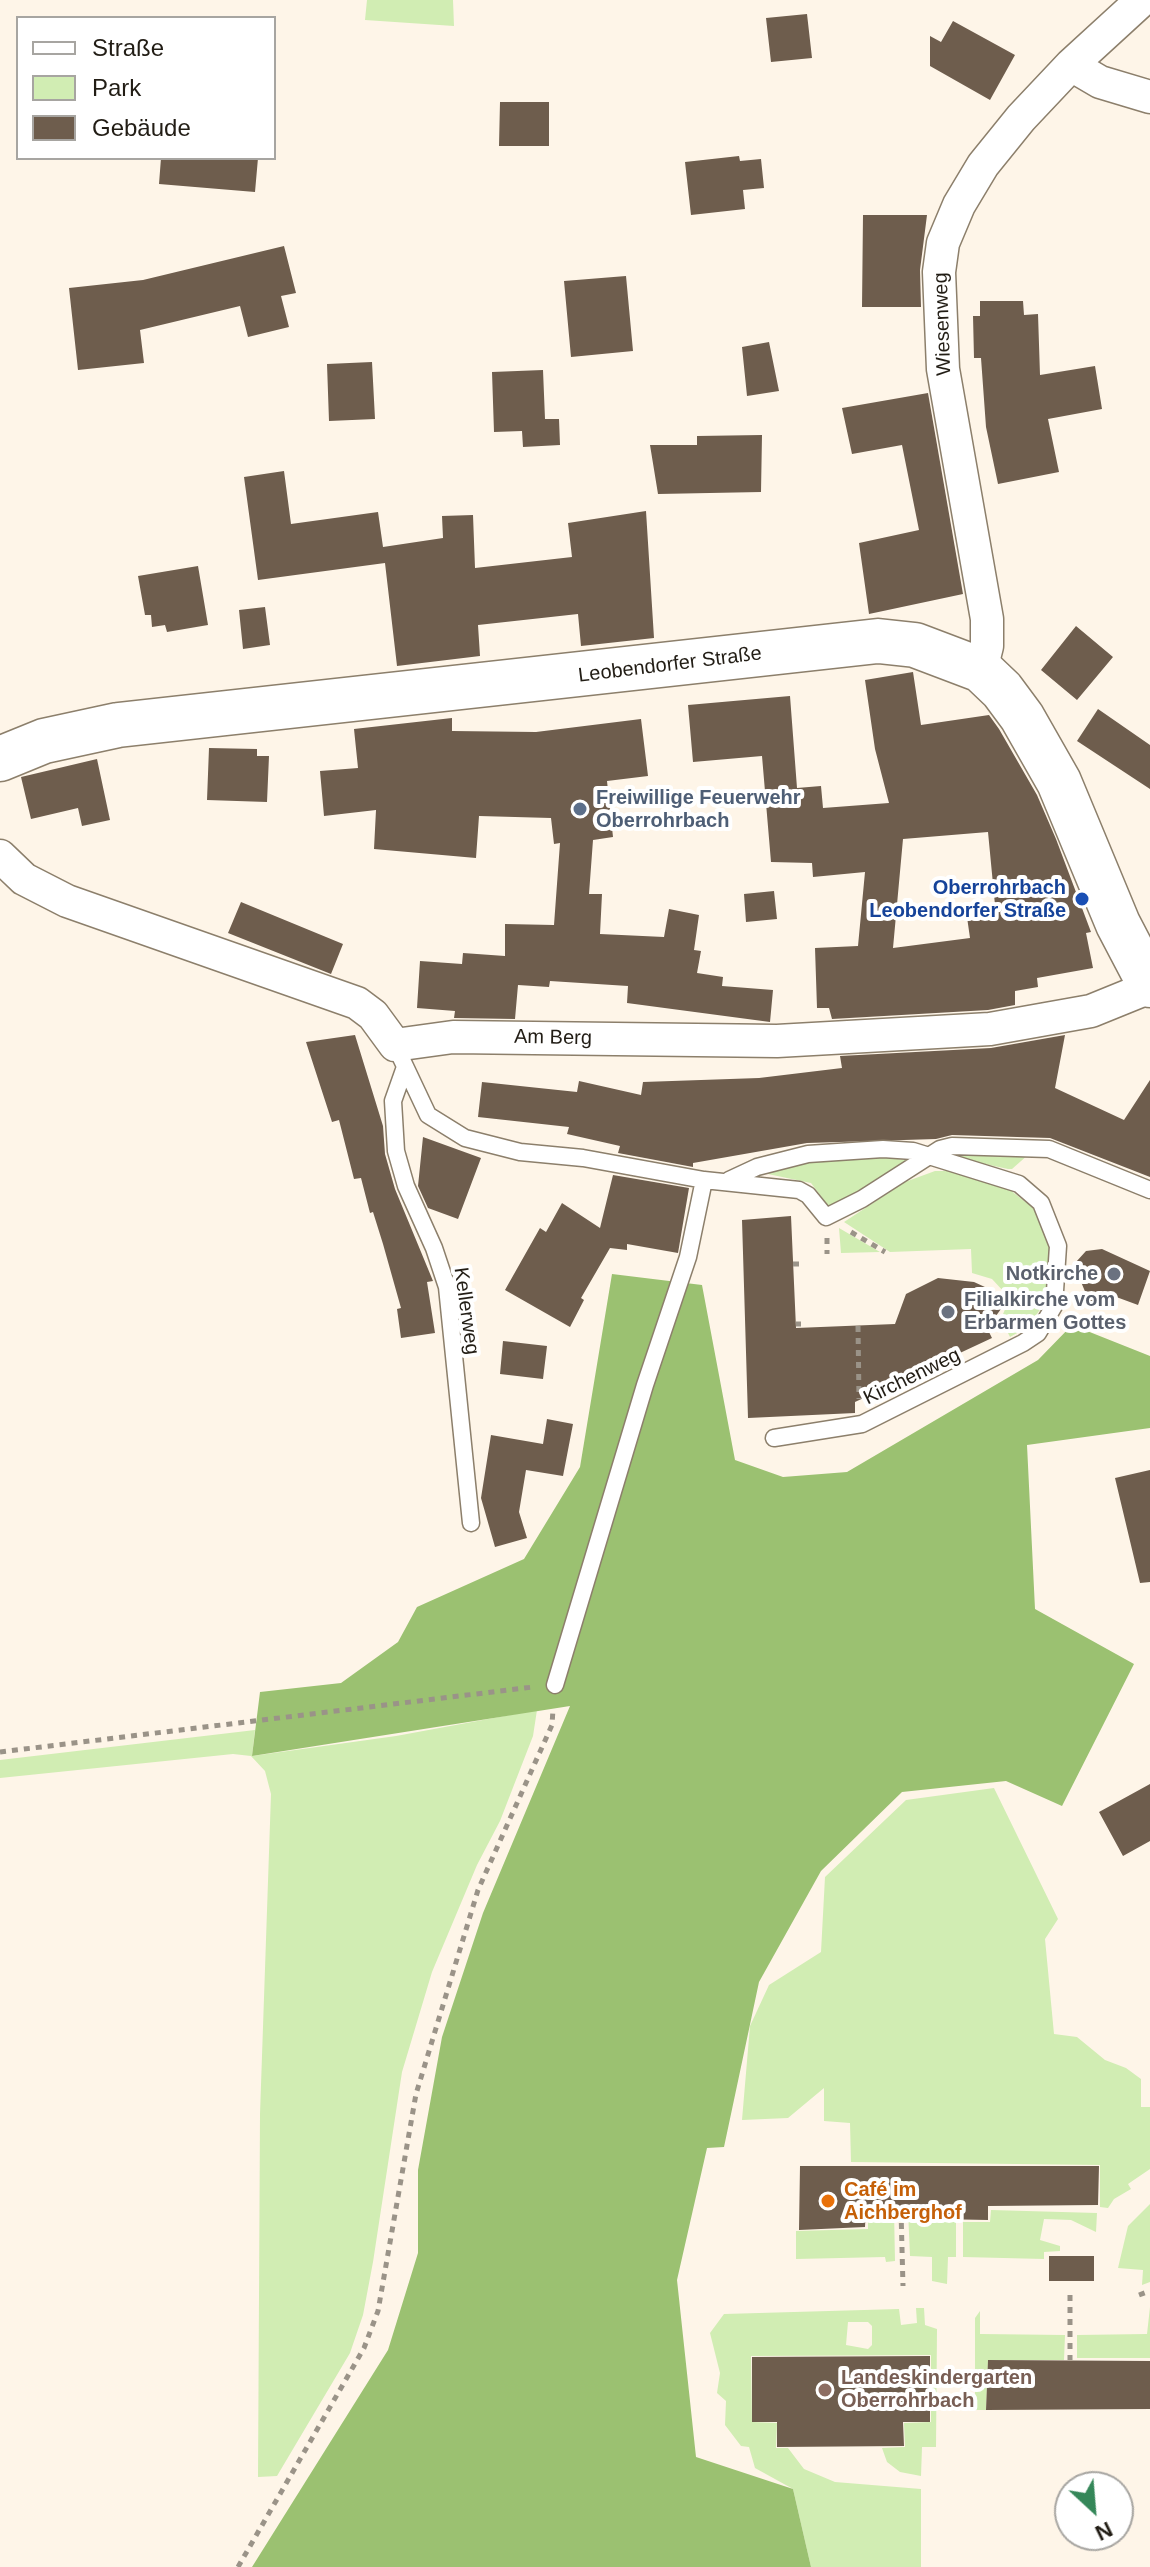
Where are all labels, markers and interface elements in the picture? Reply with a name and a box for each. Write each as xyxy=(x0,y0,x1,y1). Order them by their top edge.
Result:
legend xyxy=(16,16,276,160)
text: Straße xyxy=(92,34,164,61)
text: Park xyxy=(92,74,141,101)
text: Gebäude xyxy=(92,114,191,141)
street label: Wiesenweg xyxy=(929,272,957,376)
street label: Leobendorfer Straße xyxy=(577,642,763,688)
place label: Freiwillige Feuerwehr Oberrohrbach xyxy=(596,786,801,833)
marker: Freiwillige Feuerwehr Oberrohrbach xyxy=(571,800,589,818)
place label: Oberrohrbach Leobendorfer Straße xyxy=(869,876,1066,923)
marker: Oberrohrbach Leobendorfer Straße xyxy=(1073,890,1091,908)
street label: Am Berg xyxy=(514,1025,592,1051)
place label: Notkirche xyxy=(1006,1262,1098,1286)
marker: Notkirche xyxy=(1105,1265,1123,1283)
street label: Kellerweg xyxy=(448,1266,484,1356)
place label: Filialkirche vom Erbarmen Gottes xyxy=(964,1288,1126,1335)
marker: Filialkirche vom Erbarmen Gottes xyxy=(939,1303,957,1321)
street label: Kirchenweg xyxy=(860,1343,964,1411)
place label: Café im Aichberghof xyxy=(844,2178,962,2225)
marker: Café im Aichberghof xyxy=(819,2192,837,2210)
place label: Landeskindergarten Oberrohrbach xyxy=(841,2366,1032,2413)
marker: Landeskindergarten Oberrohrbach xyxy=(816,2381,834,2399)
north arrow xyxy=(1054,2471,1134,2551)
text: N xyxy=(1091,2517,1116,2546)

